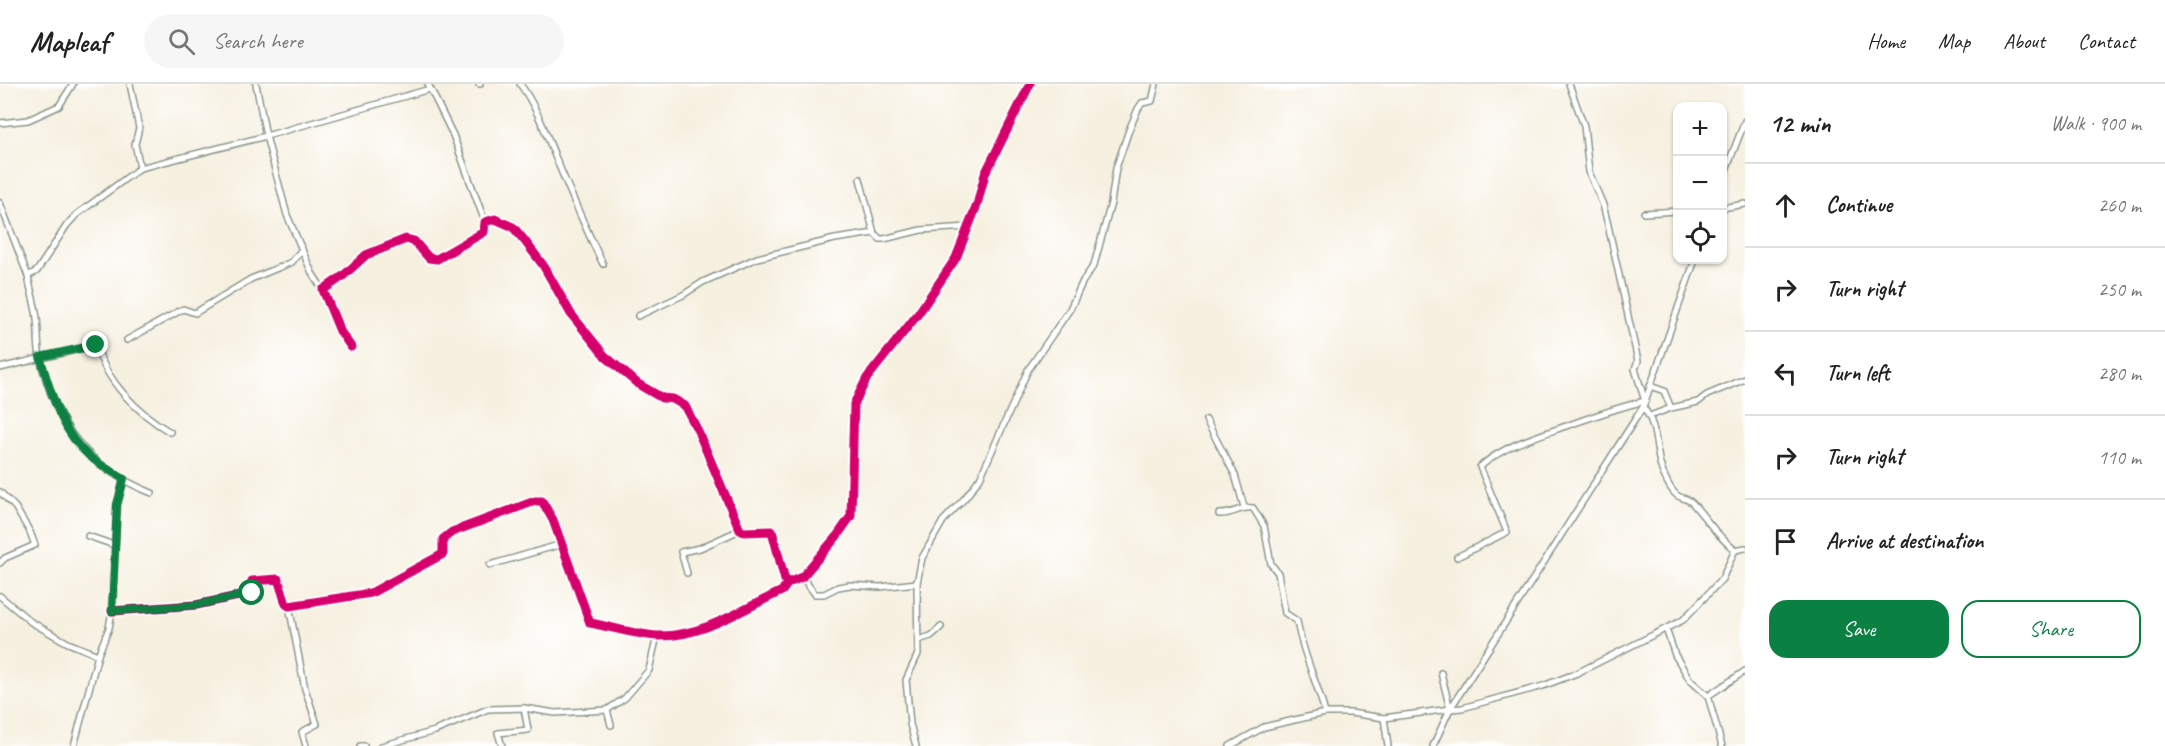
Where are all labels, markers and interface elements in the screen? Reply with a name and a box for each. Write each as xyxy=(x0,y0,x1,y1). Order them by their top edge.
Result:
search box xyxy=(144,14,564,68)
text: Mapleaf xyxy=(30,24,108,59)
icon: search xyxy=(165,25,198,58)
text: Search here xyxy=(213,27,303,55)
text: Home xyxy=(1867,28,1905,54)
text: Map xyxy=(1938,28,1970,54)
text: About xyxy=(2003,28,2045,54)
text: Contact xyxy=(2078,28,2135,54)
map controls xyxy=(1673,102,1727,264)
button: + xyxy=(1673,102,1727,156)
text: 12 min xyxy=(1769,107,1831,140)
text: Walk · 900 m xyxy=(2051,111,2141,136)
button: − xyxy=(1673,156,1727,210)
icon: ahead xyxy=(1769,189,1802,222)
text: Continue xyxy=(1826,191,1892,219)
text: 260 m xyxy=(2098,193,2141,218)
button: locate xyxy=(1673,210,1727,264)
icon: right xyxy=(1769,273,1802,306)
text: Turn right xyxy=(1826,275,1903,303)
text: 250 m xyxy=(2098,277,2141,302)
route end xyxy=(82,331,108,357)
icon: left xyxy=(1769,357,1802,390)
text: Turn left xyxy=(1826,359,1890,387)
text: 280 m xyxy=(2098,361,2141,386)
icon: right xyxy=(1769,441,1802,474)
text: Turn right xyxy=(1826,443,1903,471)
text: 110 m xyxy=(2098,445,2141,470)
icon: arrive xyxy=(1769,525,1802,558)
text: Arrive at destination xyxy=(1826,527,1983,555)
route start xyxy=(238,579,264,605)
button: Save xyxy=(1769,600,1949,658)
button: Share xyxy=(1961,600,2141,658)

